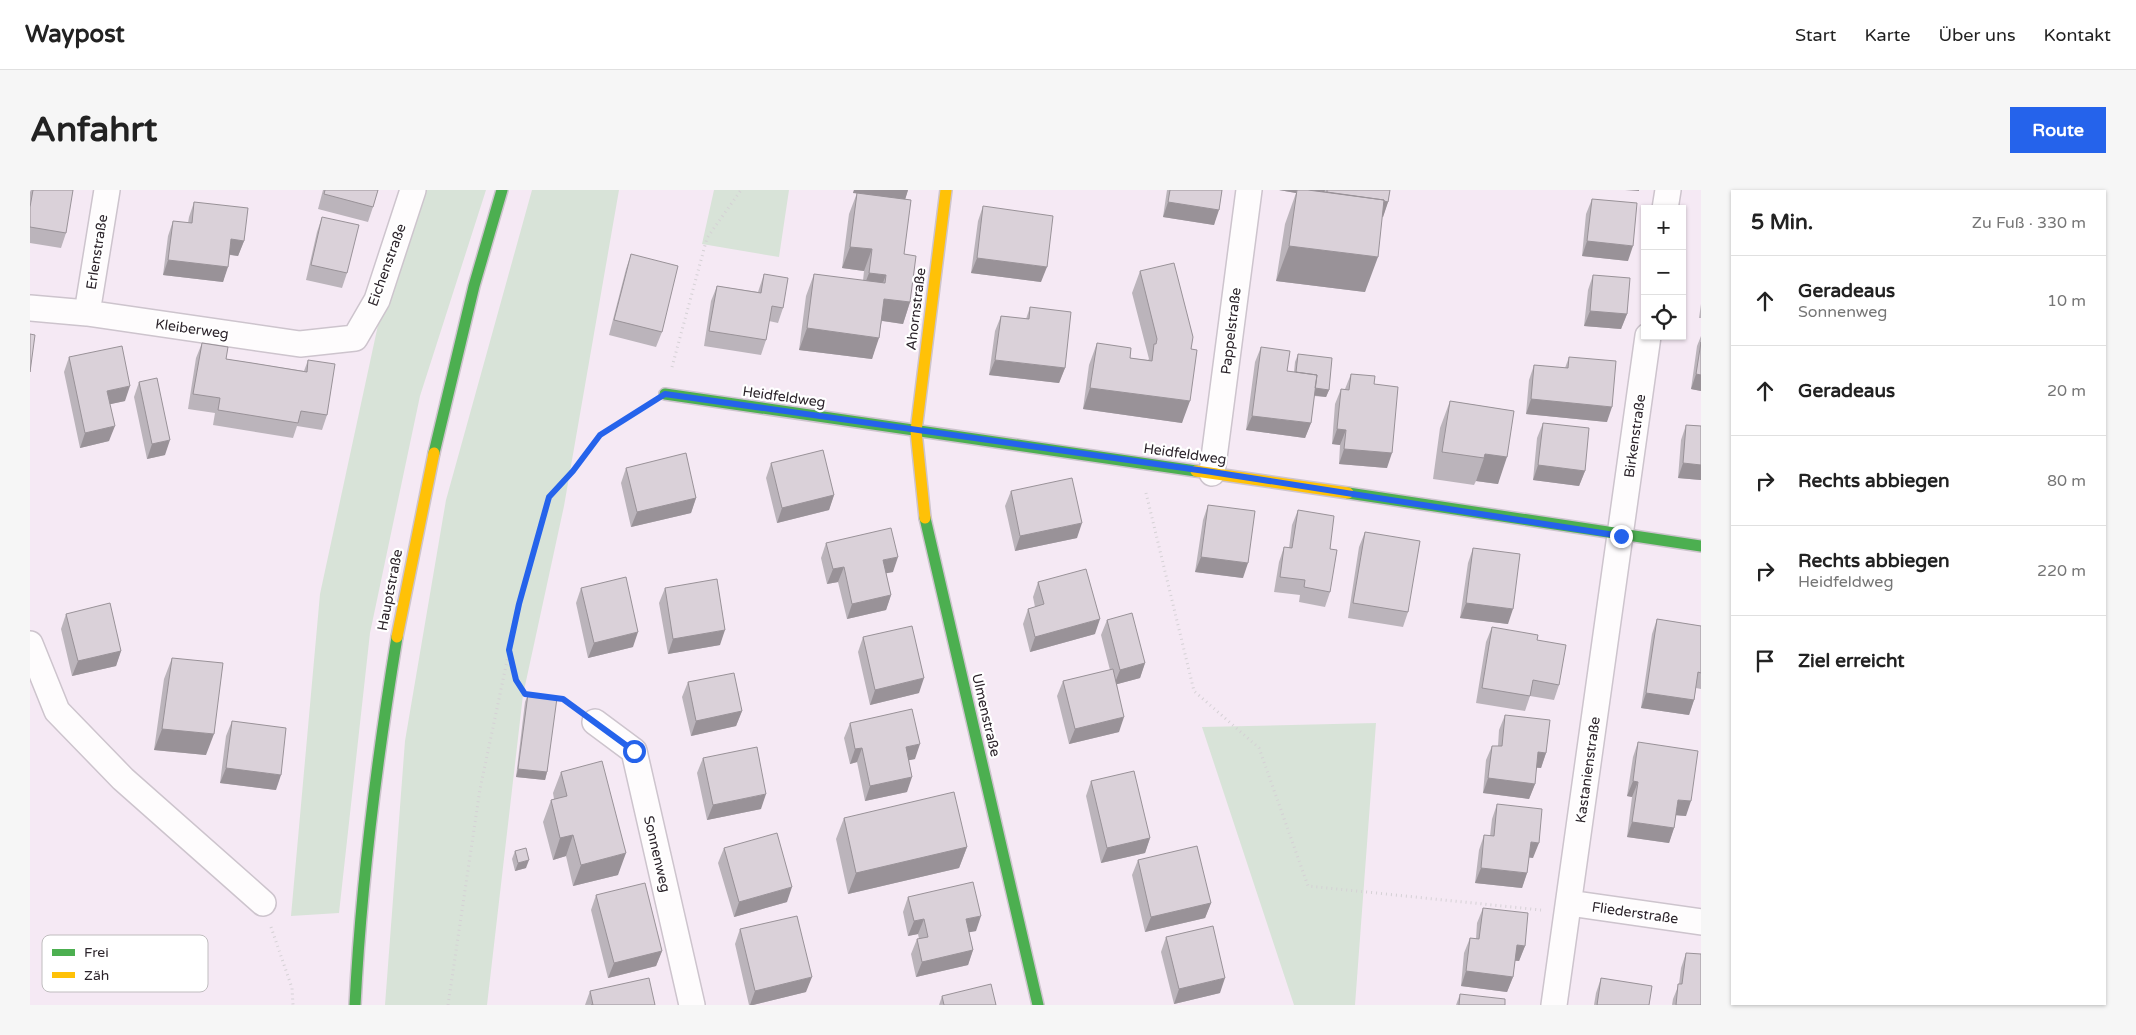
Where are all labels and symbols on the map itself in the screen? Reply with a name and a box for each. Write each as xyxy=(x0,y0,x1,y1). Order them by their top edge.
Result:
street label: Erlenstraße xyxy=(83,213,111,291)
street label: Eichenstraße xyxy=(364,221,410,309)
street label: Ahornstraße xyxy=(903,267,930,351)
street label: Pappelstraße xyxy=(1217,286,1245,376)
street label: Kleiberweg xyxy=(154,315,230,343)
street label: Heidfeldweg xyxy=(741,383,827,411)
street label: Birkenstraße xyxy=(1621,393,1649,479)
street label: Heidfeldweg xyxy=(1142,440,1228,468)
route end xyxy=(1610,525,1633,548)
street label: Hauptstraße xyxy=(374,548,406,632)
street label: Ulmenstraße xyxy=(968,672,1004,758)
street label: Kastanienstraße xyxy=(1572,716,1604,824)
route start xyxy=(623,740,646,763)
street label: Sonnenweg xyxy=(640,814,674,894)
street label: Fliederstraße xyxy=(1591,899,1679,927)
legend xyxy=(42,935,208,992)
text: Frei xyxy=(84,944,109,961)
text: Zäh xyxy=(84,967,109,984)

